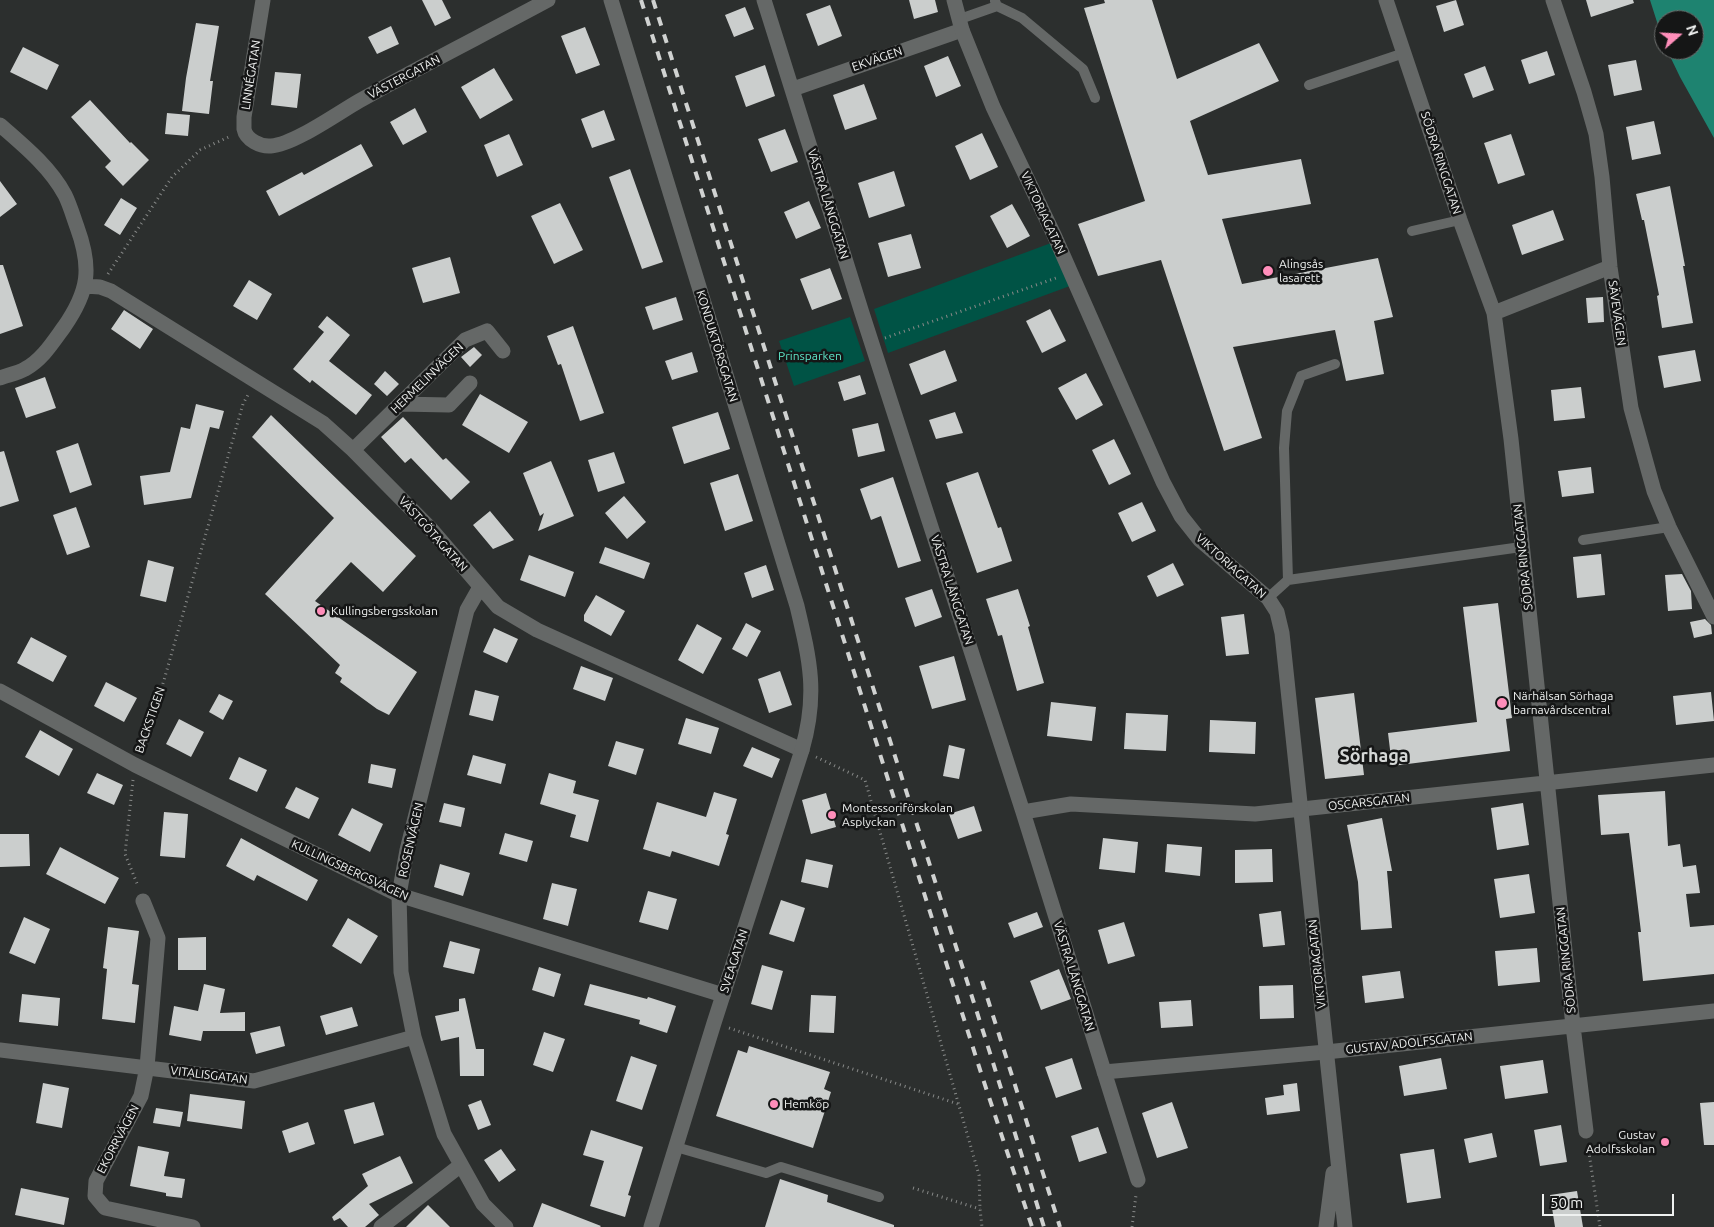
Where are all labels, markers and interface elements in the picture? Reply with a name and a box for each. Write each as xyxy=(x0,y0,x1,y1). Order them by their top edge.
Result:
north arrow xyxy=(1654,10,1704,60)
text: N xyxy=(1683,23,1702,38)
street label: LINNÉGATAN xyxy=(238,39,264,111)
street label: EKVÄGEN xyxy=(850,44,904,74)
street label: VÄSTERGATAN xyxy=(366,52,442,102)
street label: SÖDRA RINGGATAN xyxy=(1418,110,1464,216)
street label: VÄSTRA LÅNGGATAN xyxy=(804,147,852,261)
street label: VIKTORIAGATAN xyxy=(1018,169,1068,257)
place label: Alingsås lasarett xyxy=(1279,257,1323,285)
marker: Alingsås lasarett xyxy=(1261,264,1275,278)
street label: SÄVEVÄGEN xyxy=(1605,279,1629,347)
street label: KONDUKTÖRSGATAN xyxy=(693,288,741,404)
street label: HERMELINVÄGEN xyxy=(388,340,466,416)
park label: Prinsparken xyxy=(778,349,842,363)
street label: VÄSTGÖTAGATAN xyxy=(396,494,470,574)
street label: SÖDRA RINGGATAN xyxy=(1510,503,1536,611)
street label: VIKTORIAGATAN xyxy=(1193,531,1269,601)
street label: VÄSTRA LÅNGGATAN xyxy=(927,533,977,647)
place label: Kullingsbergsskolan xyxy=(331,604,438,618)
marker: Kullingsbergsskolan xyxy=(315,605,327,617)
street label: BACKSTIGEN xyxy=(132,685,168,755)
place label: Närhälsan Sörhaga barnavårdscentral xyxy=(1513,689,1613,717)
marker: Närhälsan Sörhaga barnavårdscentral xyxy=(1495,696,1509,710)
district label: Sörhaga xyxy=(1339,745,1409,767)
street label: OSCARSGATAN xyxy=(1327,791,1411,813)
street label: ROSENVÄGEN xyxy=(395,801,427,879)
place label: Montessoriförskolan Asplyckan xyxy=(842,801,953,829)
marker: Montessoriförskolan Asplyckan xyxy=(826,809,838,821)
street label: KULLINGSBERGSVÄGEN xyxy=(289,837,411,903)
street label: SÖDRA RINGGATAN xyxy=(1553,906,1579,1014)
street label: VÄSTRA LÅNGGATAN xyxy=(1050,919,1098,1033)
street label: VIKTORIAGATAN xyxy=(1305,919,1329,1009)
street label: SVEAGATAN xyxy=(717,927,751,995)
street label: GUSTAV ADOLFSGATAN xyxy=(1345,1029,1473,1057)
street label: VITALISGATAN xyxy=(170,1063,248,1087)
place label: Hemköp xyxy=(784,1097,829,1111)
marker: Hemköp xyxy=(768,1098,780,1110)
street label: EKORRVÄGEN xyxy=(94,1102,142,1176)
place label: Gustav Adolfsskolan xyxy=(1586,1128,1655,1156)
marker: Gustav Adolfsskolan xyxy=(1659,1136,1671,1148)
scale bar xyxy=(1544,1184,1676,1216)
text: 50 m xyxy=(1550,1194,1583,1211)

